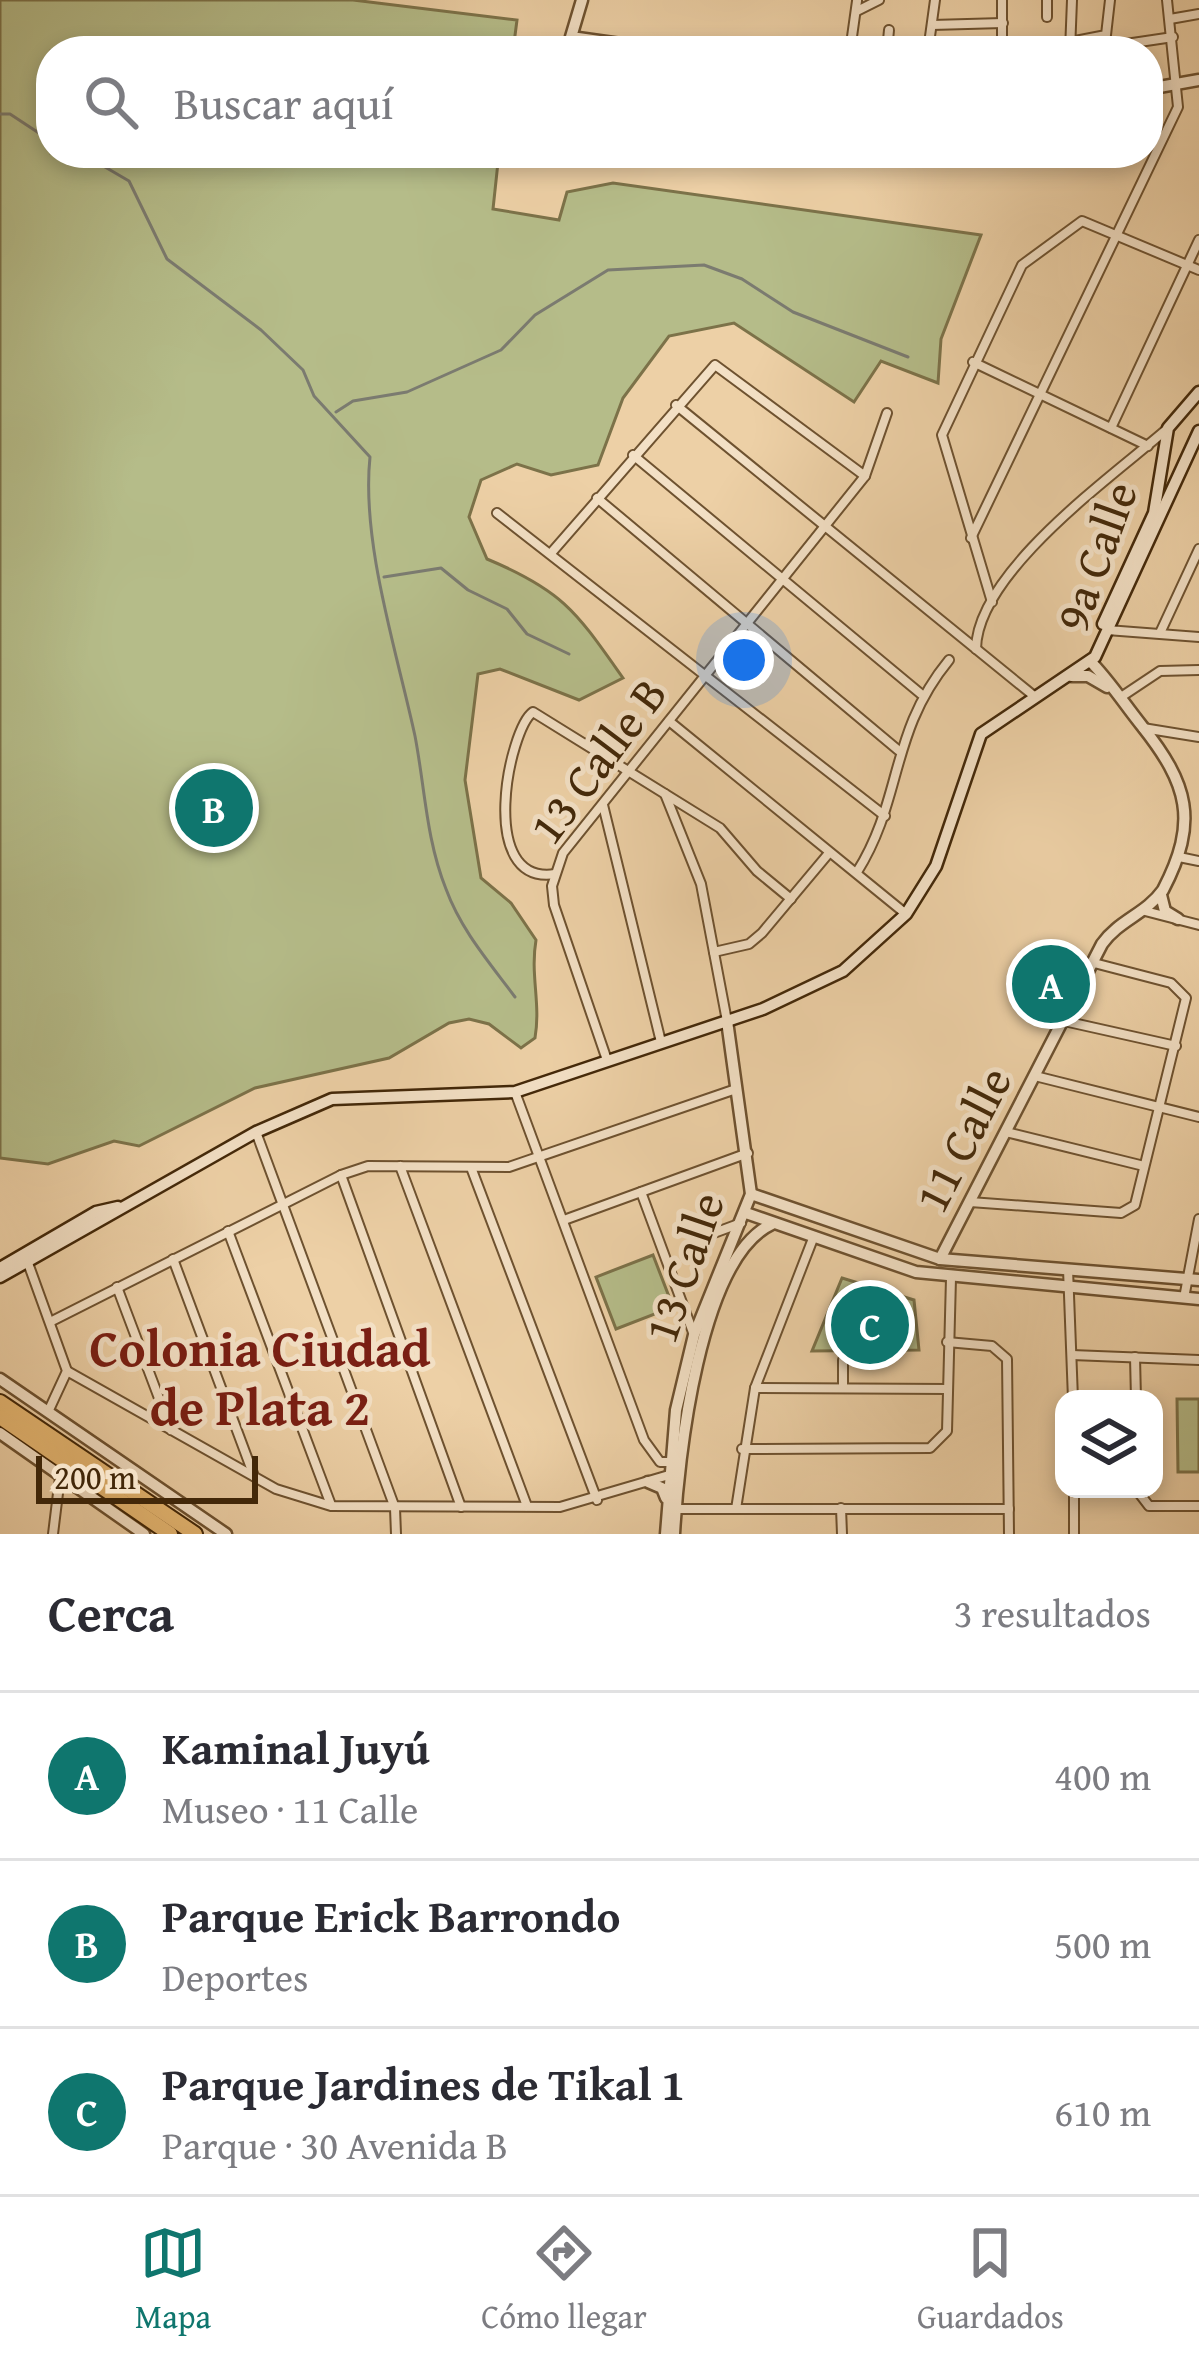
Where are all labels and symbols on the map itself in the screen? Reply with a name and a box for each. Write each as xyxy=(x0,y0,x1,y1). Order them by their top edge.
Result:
street label: 9a Calle xyxy=(1035,471,1155,641)
your location xyxy=(714,630,774,690)
street label: 13 Calle B xyxy=(511,662,683,858)
pin: B xyxy=(175,763,253,853)
pin: A xyxy=(1012,939,1090,1029)
street label: 11 Calle xyxy=(895,1054,1029,1224)
street label: 13 Calle xyxy=(624,1182,742,1352)
pin: C xyxy=(831,1280,909,1370)
district label: Colonia Ciudad de Plata 2 xyxy=(90,1310,431,1444)
scale bar xyxy=(36,1450,258,1503)

